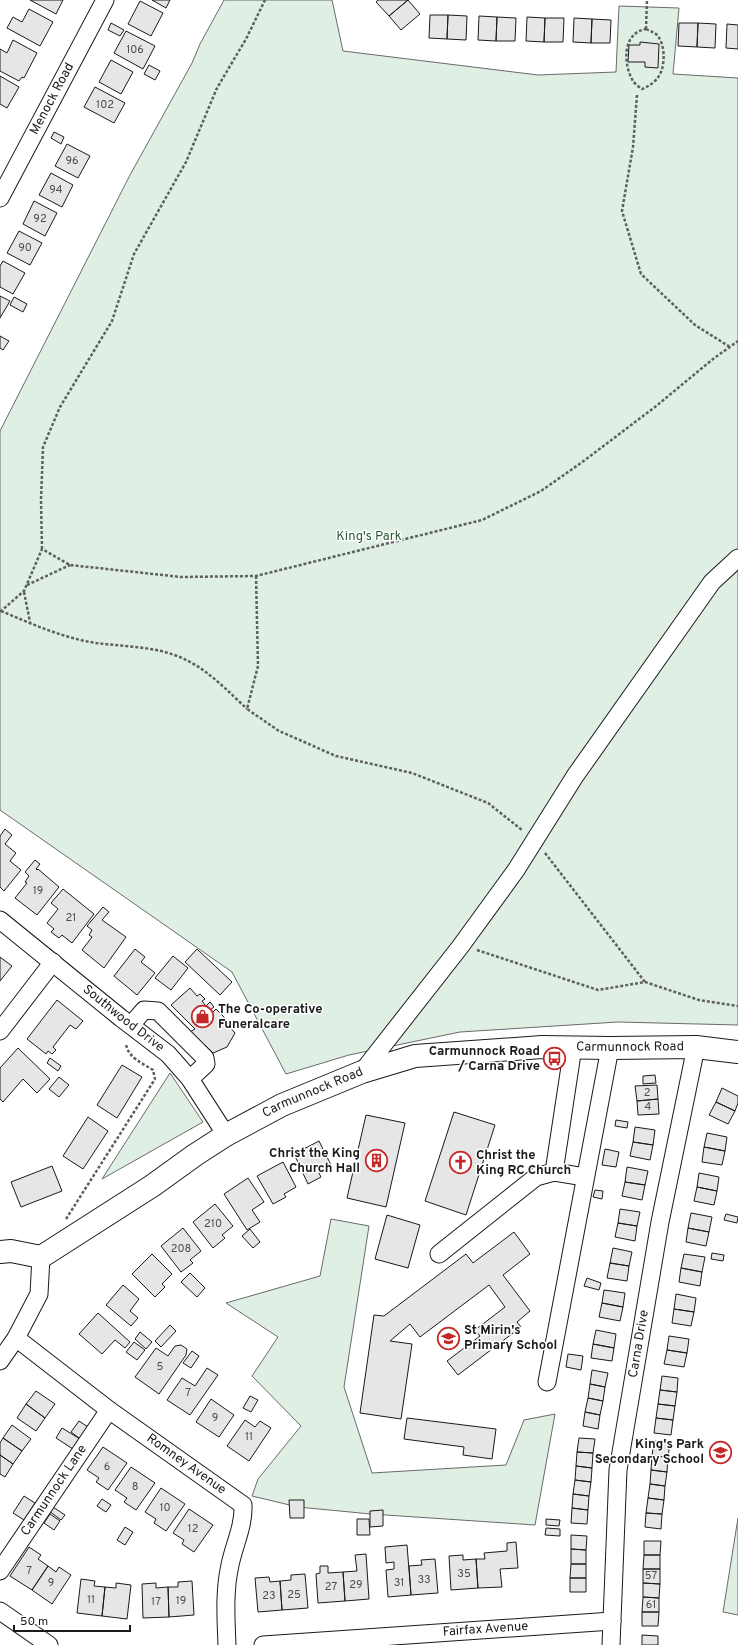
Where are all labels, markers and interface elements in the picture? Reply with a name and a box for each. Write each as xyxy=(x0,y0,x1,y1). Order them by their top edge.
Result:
house number: 106 xyxy=(126,43,144,57)
street label: Menock Road xyxy=(27,60,78,138)
house number: 102 xyxy=(96,98,114,112)
house number: 96 xyxy=(65,154,79,168)
house number: 94 xyxy=(49,183,63,197)
house number: 92 xyxy=(33,212,47,226)
house number: 90 xyxy=(18,241,32,255)
park label: King's Park xyxy=(336,529,402,545)
house number: 19 xyxy=(33,884,43,898)
house number: 21 xyxy=(66,911,76,925)
street label: Southwood Drive xyxy=(79,982,167,1056)
place label: The Co-operative Funeralcare xyxy=(218,1002,323,1033)
shop icon: The Co-operative Funeralcare xyxy=(190,1004,216,1030)
street label: Carmunnock Road xyxy=(576,1039,684,1056)
place label: Carmunnock Road / Carna Drive xyxy=(429,1044,540,1075)
bus stop icon: Carmunnock Road / Carna Drive xyxy=(542,1046,568,1072)
street label: Carmunnock Road xyxy=(260,1064,366,1122)
house number: 2 xyxy=(644,1086,650,1100)
house number: 4 xyxy=(645,1100,652,1114)
place label: Christ the King Church Hall xyxy=(269,1146,360,1177)
building icon: Christ the King Church Hall xyxy=(363,1148,389,1174)
place label: Christ the King RC Church xyxy=(476,1148,571,1179)
church icon: Christ the King RC Church xyxy=(447,1150,473,1176)
house number: 210 xyxy=(204,1217,222,1231)
house number: 208 xyxy=(171,1242,191,1256)
street label: Carna Drive xyxy=(626,1309,653,1379)
place label: St Mirin's Primary School xyxy=(464,1323,557,1354)
school or university icon: St Mirin's Primary School xyxy=(436,1325,462,1351)
house number: 5 xyxy=(157,1360,164,1374)
house number: 7 xyxy=(185,1386,191,1400)
house number: 9 xyxy=(212,1411,218,1425)
house number: 11 xyxy=(245,1430,253,1444)
street label: Romney Avenue xyxy=(143,1431,229,1498)
place label: King's Park Secondary School xyxy=(595,1437,704,1468)
school or university icon: King's Park Secondary School xyxy=(707,1439,733,1465)
street label: Carmunnock Lane xyxy=(18,1442,91,1539)
house number: 6 xyxy=(104,1460,110,1474)
house number: 8 xyxy=(132,1480,138,1494)
house number: 10 xyxy=(159,1501,171,1515)
house number: 12 xyxy=(188,1522,198,1536)
house number: 7 xyxy=(26,1564,32,1578)
house number: 35 xyxy=(457,1567,471,1581)
house number: 57 xyxy=(645,1569,657,1583)
house number: 33 xyxy=(417,1573,431,1587)
house number: 9 xyxy=(48,1576,54,1590)
house number: 31 xyxy=(394,1576,404,1590)
house number: 29 xyxy=(349,1578,363,1592)
house number: 27 xyxy=(325,1580,337,1594)
house number: 25 xyxy=(287,1588,301,1602)
house number: 23 xyxy=(262,1589,276,1603)
house number: 11 xyxy=(87,1593,95,1607)
house number: 19 xyxy=(176,1594,186,1608)
house number: 17 xyxy=(151,1595,161,1609)
house number: 61 xyxy=(646,1598,656,1612)
scale bar xyxy=(14,1607,130,1633)
text: 50 m xyxy=(20,1614,48,1630)
street label: Fairfax Avenue xyxy=(442,1619,529,1641)

